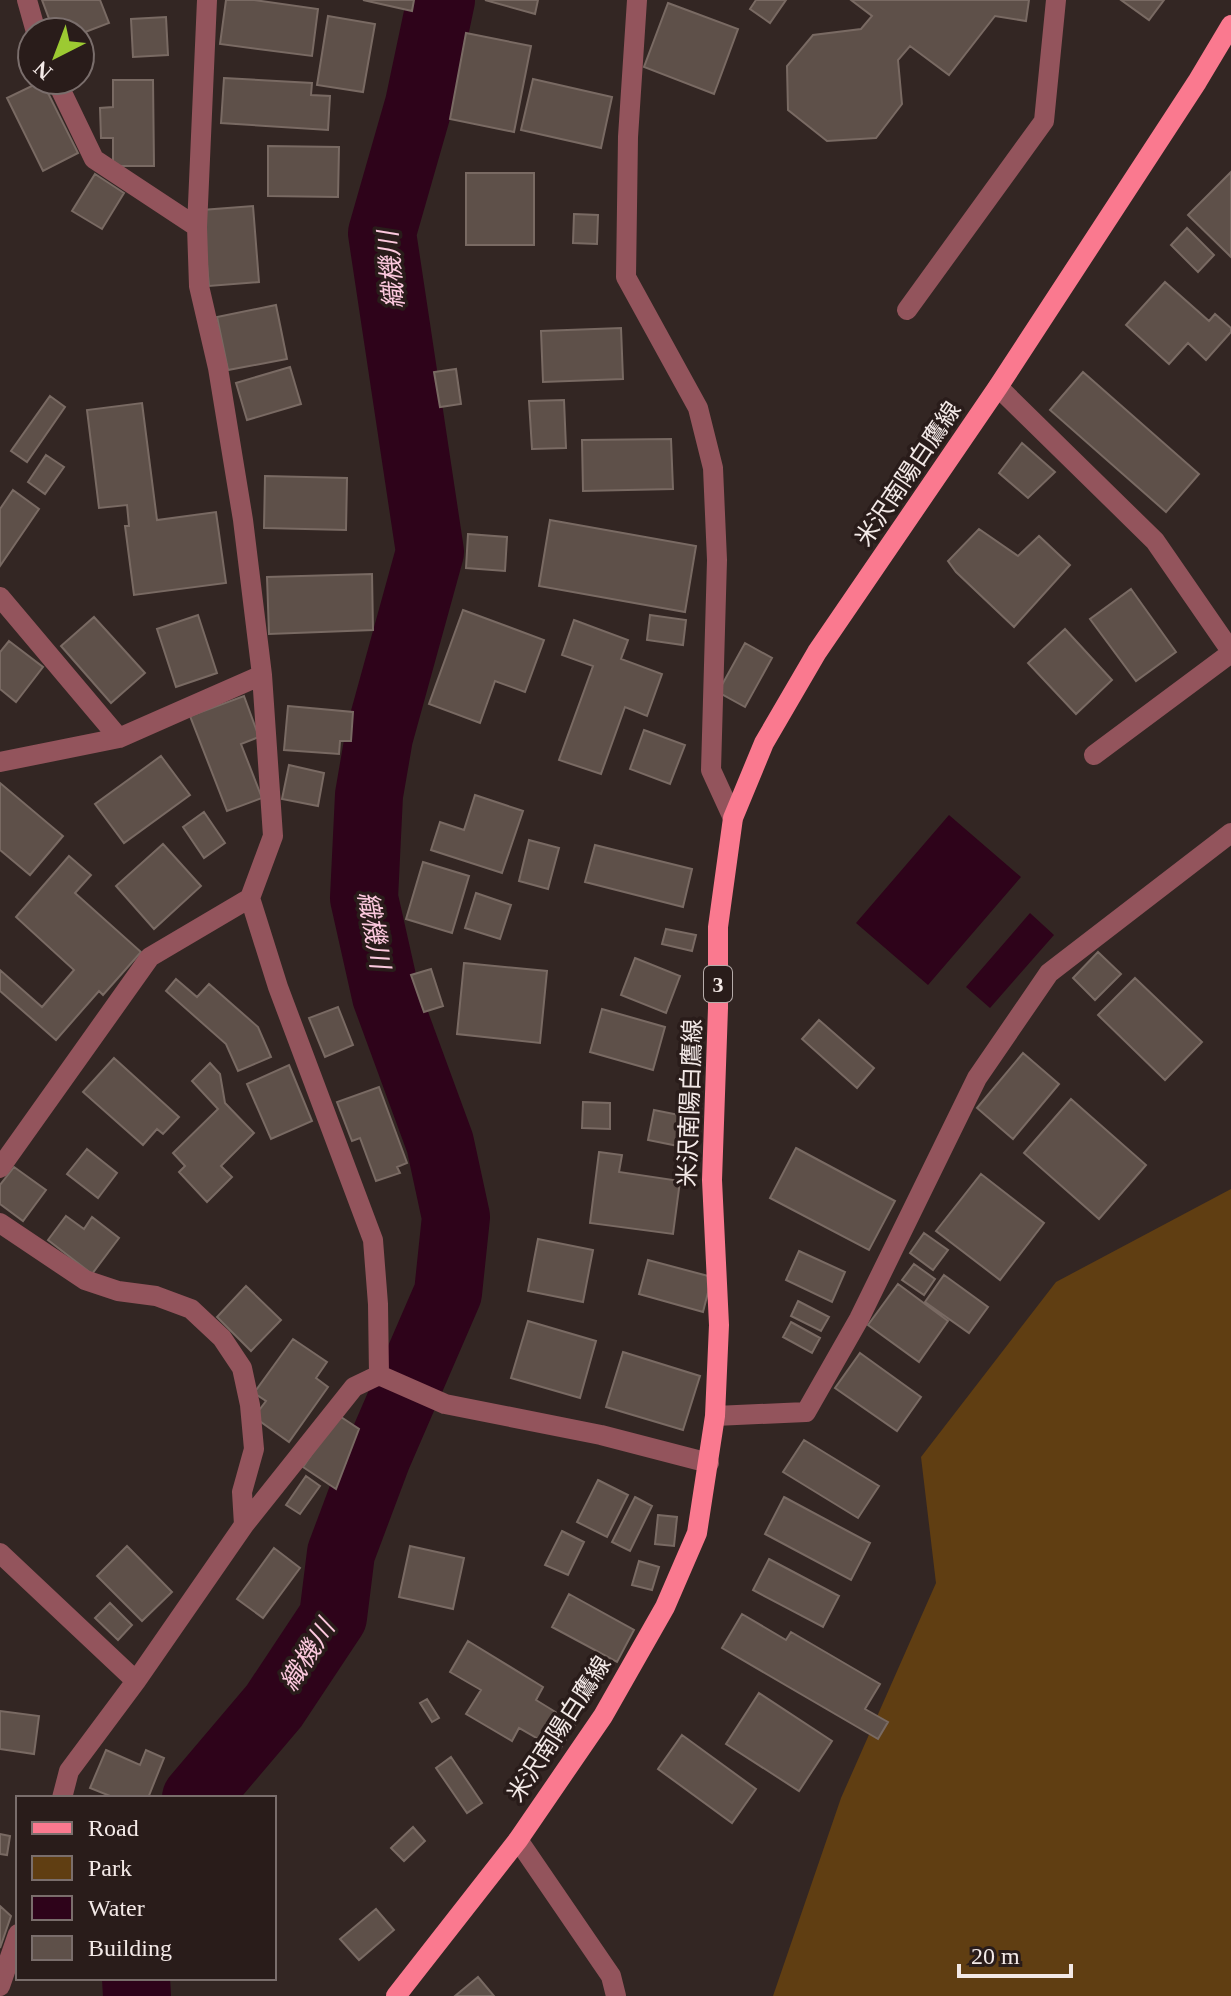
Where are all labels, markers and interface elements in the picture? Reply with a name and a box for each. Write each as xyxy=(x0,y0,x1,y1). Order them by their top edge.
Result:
north arrow xyxy=(16,16,96,96)
text: N xyxy=(29,56,57,85)
water label: 織機川 xyxy=(373,227,409,310)
street label: 米沢南陽白鷹線 xyxy=(850,397,966,551)
water label: 織機川 xyxy=(352,889,395,974)
road number: 3 xyxy=(704,966,732,1002)
street label: 米沢南陽白鷹線 xyxy=(674,1019,706,1187)
water label: 織機川 xyxy=(274,1612,342,1696)
street label: 米沢南陽白鷹線 xyxy=(502,1651,616,1807)
legend xyxy=(16,1796,276,1980)
text: Road xyxy=(88,1815,139,1841)
text: Park xyxy=(88,1855,132,1881)
text: Water xyxy=(88,1895,145,1921)
scale bar xyxy=(959,1928,1071,1978)
text: Building xyxy=(88,1935,172,1961)
text: 20 m xyxy=(971,1943,1020,1969)

